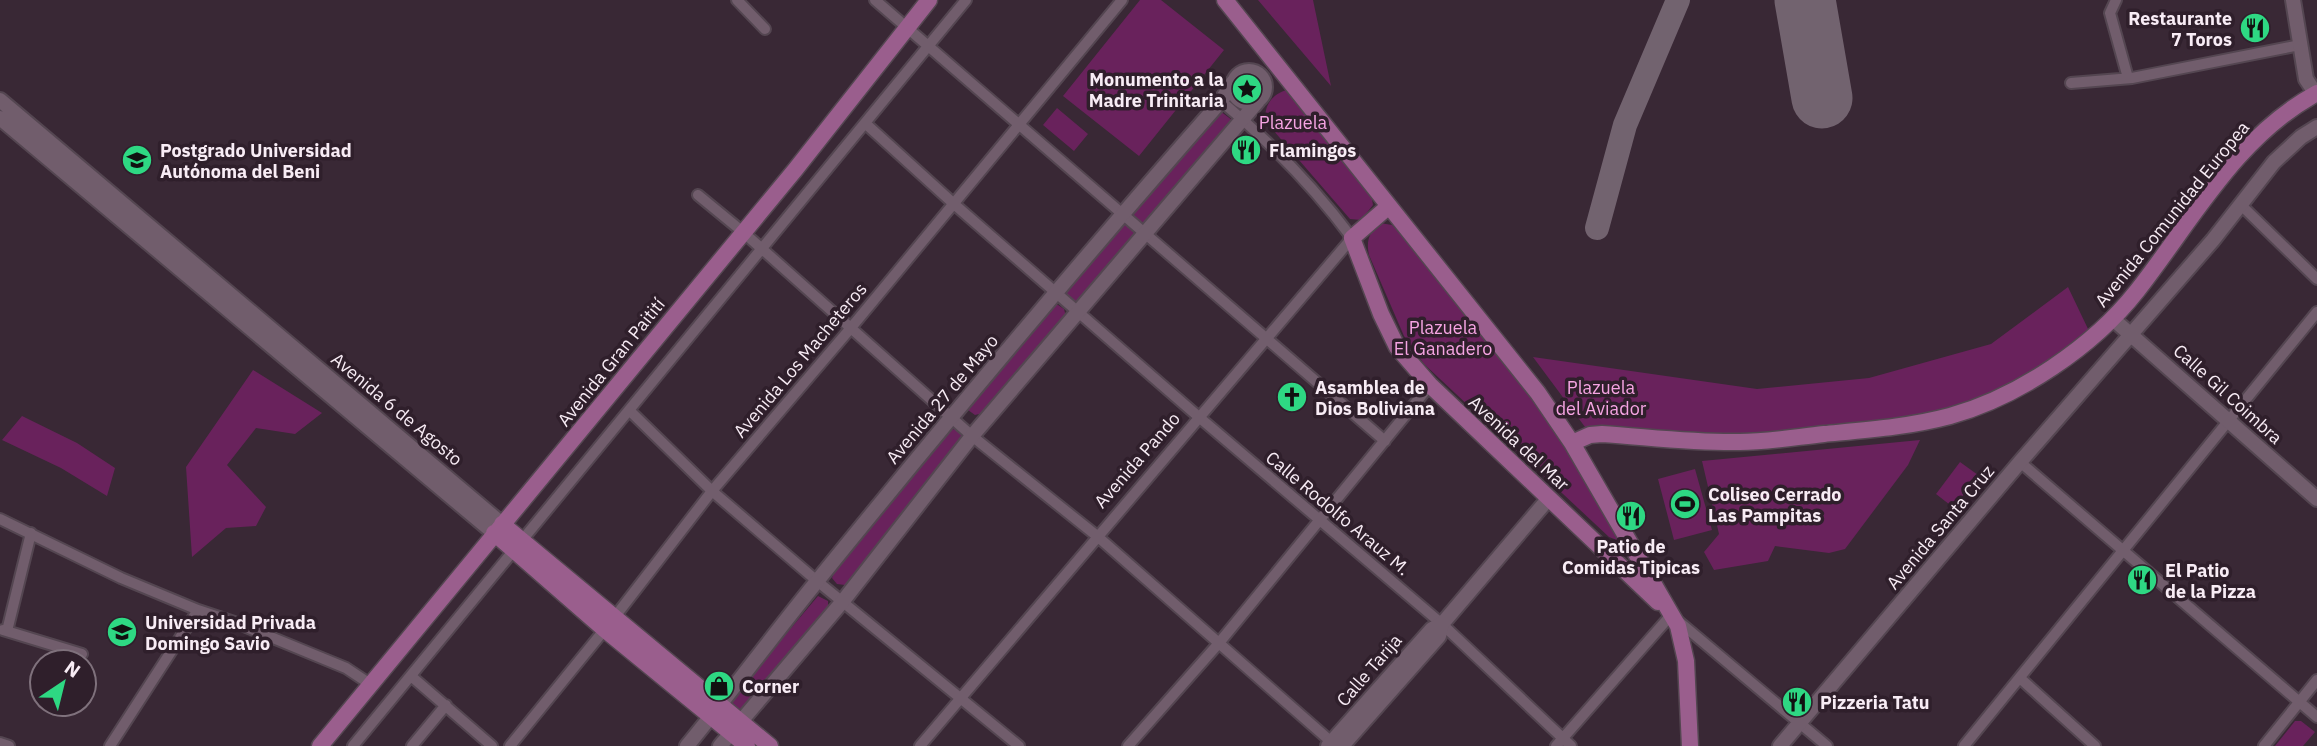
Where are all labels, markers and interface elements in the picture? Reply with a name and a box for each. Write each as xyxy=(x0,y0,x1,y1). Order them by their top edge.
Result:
place label: Restaurante 7 Toros xyxy=(2128,7,2232,51)
restaurant icon: Restaurante 7 Toros xyxy=(2238,11,2272,45)
place label: Monumento a la Madre Trinitaria xyxy=(1089,68,1224,112)
place icon: Monumento a la Madre Trinitaria xyxy=(1230,72,1264,106)
park label: Plazuela xyxy=(1259,111,1328,134)
street label: Avenida Comunidad Europea xyxy=(2090,116,2254,312)
restaurant icon: Flamingos xyxy=(1229,133,1263,167)
place label: Postgrado Universidad Autónoma del Beni xyxy=(160,139,352,183)
place label: Flamingos xyxy=(1269,139,1356,162)
school or university icon: Postgrado Universidad Autónoma del Beni xyxy=(120,143,154,177)
street label: Avenida Los Macheteros xyxy=(728,278,872,442)
street label: Avenida Gran Paitití xyxy=(552,293,670,431)
park label: Plazuela El Ganadero xyxy=(1394,316,1492,360)
street label: Avenida 27 de Mayo xyxy=(881,329,1003,469)
street label: Calle Gil Coimbra xyxy=(2169,339,2288,449)
street label: Avenida 6 de Agosto xyxy=(327,347,467,471)
place label: Asamblea de Dios Boliviana xyxy=(1315,376,1435,420)
park label: Plazuela del Aviador xyxy=(1556,376,1647,420)
church icon: Asamblea de Dios Boliviana xyxy=(1275,380,1309,414)
street label: Avenida del Mar xyxy=(1464,391,1574,496)
street label: Avenida Pando xyxy=(1089,407,1185,513)
street label: Calle Rodolfo Arauz M. xyxy=(1261,446,1415,580)
street label: Avenida Santa Cruz xyxy=(1881,460,1999,594)
place label: Coliseo Cerrado Las Pampitas xyxy=(1708,483,1842,527)
sports icon: Coliseo Cerrado Las Pampitas xyxy=(1668,487,1702,521)
restaurant icon: Patio de Comidas Tipicas xyxy=(1614,499,1648,533)
place label: Patio de Comidas Tipicas xyxy=(1562,535,1700,579)
place label: El Patio de la Pizza xyxy=(2165,559,2256,603)
restaurant icon: El Patio de la Pizza xyxy=(2125,563,2159,597)
place label: Universidad Privada Domingo Savio xyxy=(145,611,316,655)
school or university icon: Universidad Privada Domingo Savio xyxy=(105,615,139,649)
street label: Calle Tarija xyxy=(1331,629,1407,711)
north arrow xyxy=(28,648,98,718)
text: N xyxy=(60,655,85,683)
shop icon: Corner xyxy=(702,669,736,703)
place label: Corner xyxy=(742,675,799,698)
restaurant icon: Pizzeria Tatu xyxy=(1780,685,1814,719)
place label: Pizzeria Tatu xyxy=(1820,691,1929,714)

